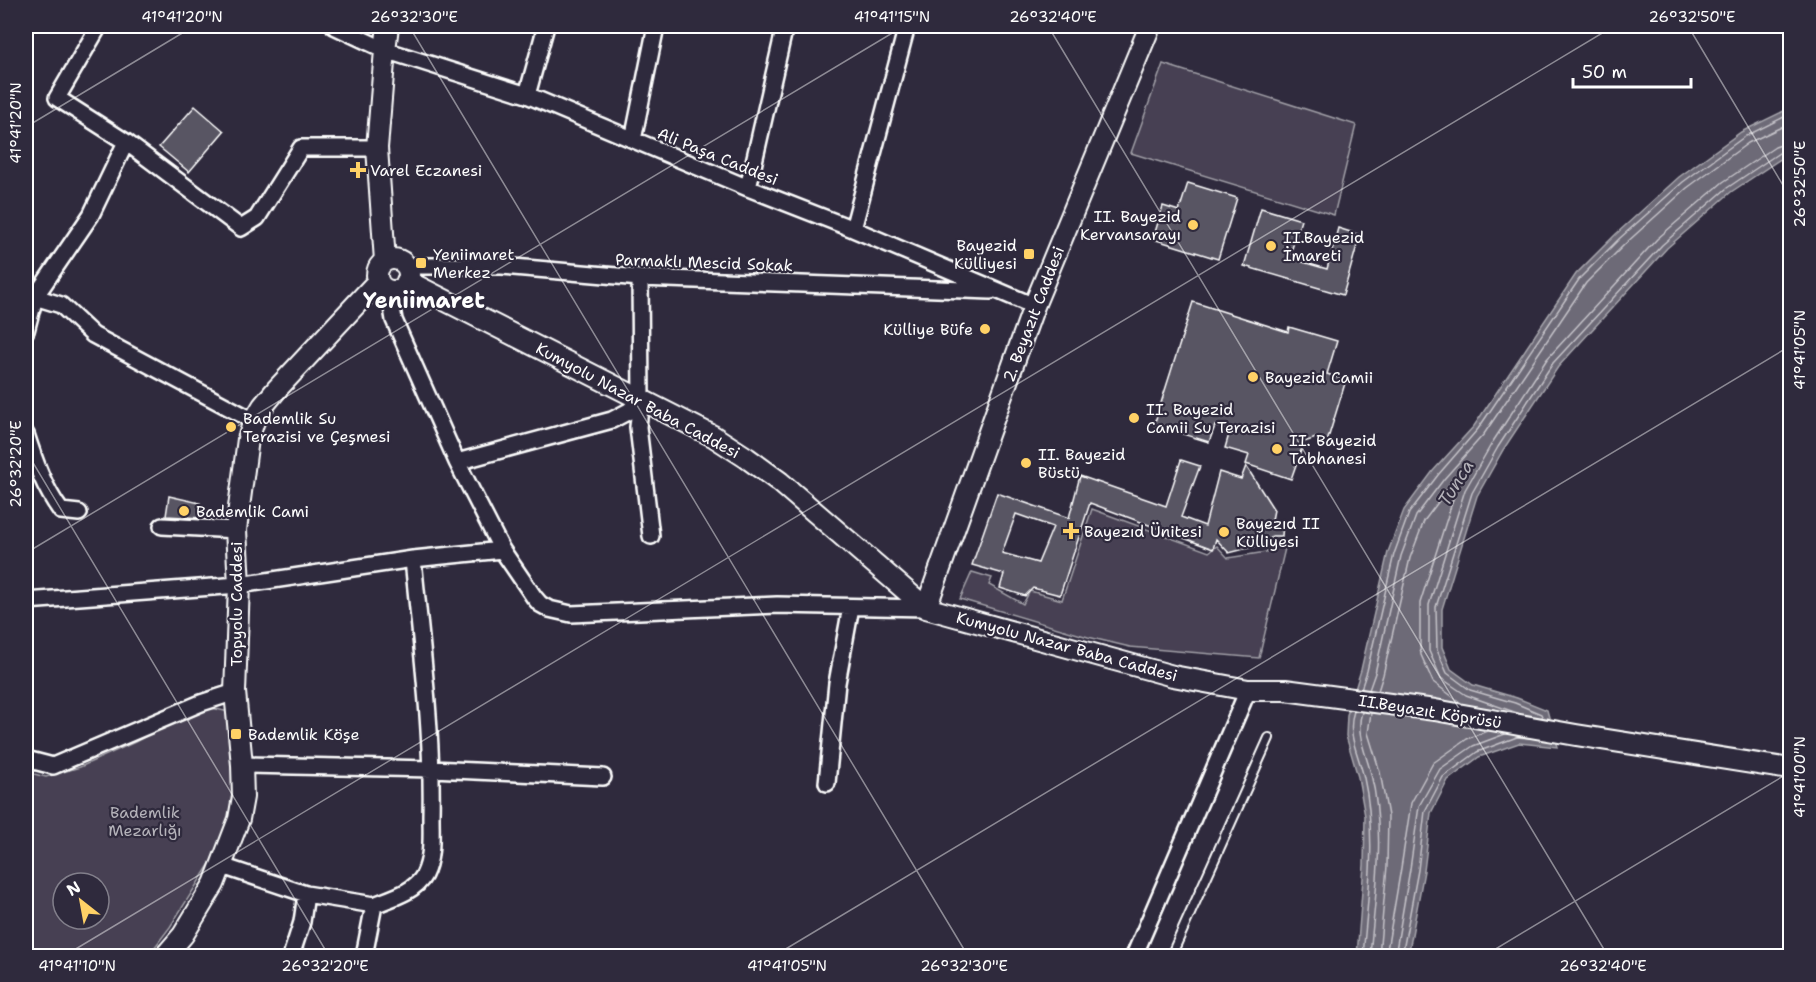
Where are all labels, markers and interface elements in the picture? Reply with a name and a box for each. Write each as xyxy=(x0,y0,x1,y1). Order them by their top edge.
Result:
text: 41°41'20"N xyxy=(141,7,223,27)
text: 26°32'30"E xyxy=(370,7,458,27)
text: 41°41'15"N xyxy=(854,7,930,27)
text: 26°32'40"E xyxy=(1009,7,1097,27)
text: 26°32'50"E xyxy=(1649,7,1735,27)
scale bar xyxy=(1573,51,1692,89)
text: 50 m xyxy=(1582,60,1627,84)
text: 41°41'20"N xyxy=(6,82,26,164)
street label: Ali Paşa Caddesi xyxy=(654,123,781,190)
text: 26°32'50"E xyxy=(1790,141,1810,227)
place label: Varel Eczanesi xyxy=(370,160,482,181)
marker: Varel Eczanesi xyxy=(351,163,365,177)
place label: II. Bayezid Kervansarayı xyxy=(1080,206,1181,245)
marker: II. Bayezid Kervansarayı xyxy=(1186,218,1200,232)
place label: II.Bayezid İmareti xyxy=(1283,227,1364,266)
place label: Bayezid Külliyesi xyxy=(954,235,1017,274)
marker: II.Bayezid İmareti xyxy=(1264,239,1278,253)
street label: 2. Beyazıt Caddesi xyxy=(998,243,1069,385)
place label: Yeniimaret Merkez xyxy=(433,244,514,283)
marker: Bayezid Külliyesi xyxy=(1022,247,1036,261)
street label: Parmaklı Mescid Sokak xyxy=(615,249,793,276)
marker: Yeniimaret Merkez xyxy=(414,256,428,270)
district label: Yeniimaret xyxy=(363,286,485,315)
text: 41°41'05"N xyxy=(1790,310,1810,390)
place label: Külliye Büfe xyxy=(883,319,973,340)
marker: Külliye Büfe xyxy=(978,322,992,336)
street label: Kumyolu Nazar Baba Caddesi xyxy=(532,338,744,463)
place label: Bayezid Camii xyxy=(1265,367,1373,388)
marker: Bayezid Camii xyxy=(1246,370,1260,384)
place label: II. Bayezid Camii Su Terazisi xyxy=(1146,399,1276,438)
place label: Bademlik Su Terazisi ve Çeşmesi xyxy=(243,408,391,447)
marker: II. Bayezid Camii Su Terazisi xyxy=(1127,411,1141,425)
text: 26°32'20"E xyxy=(6,420,26,508)
marker: Bademlik Su Terazisi ve Çeşmesi xyxy=(224,420,238,434)
place label: II. Bayezid Tabhanesi xyxy=(1289,430,1377,469)
marker: II. Bayezid Tabhanesi xyxy=(1270,442,1284,456)
place label: II. Bayezid Büstü xyxy=(1038,444,1126,483)
water label: Tunca xyxy=(1432,455,1480,511)
marker: II. Bayezid Büstü xyxy=(1019,456,1033,470)
place label: Bademlik Cami xyxy=(196,501,309,522)
marker: Bademlik Cami xyxy=(177,504,191,518)
place label: Bayezıd II Külliyesi xyxy=(1236,513,1320,552)
place label: Bayezıd Ünitesi xyxy=(1084,521,1202,542)
marker: Bayezıd Ünitesi xyxy=(1062,522,1080,540)
marker: Bayezıd II Külliyesi xyxy=(1217,525,1231,539)
street label: Topyolu Caddesi xyxy=(226,542,247,666)
street label: Kumyolu Nazar Baba Caddesi xyxy=(954,607,1180,686)
street label: II.Beyazıt Köprüsü xyxy=(1357,690,1503,733)
place label: Bademlik Köşe xyxy=(248,724,359,745)
marker: Bademlik Köşe xyxy=(229,727,243,741)
text: 41°41'00"N xyxy=(1790,736,1810,818)
park label: Bademlik Mezarlığı xyxy=(108,802,182,841)
north arrow xyxy=(51,871,111,931)
text: N xyxy=(63,876,84,901)
text: 41°41'10"N xyxy=(38,956,116,976)
text: 26°32'20"E xyxy=(281,956,369,976)
text: 41°41'05"N xyxy=(747,956,827,976)
text: 26°32'30"E xyxy=(920,956,1008,976)
text: 26°32'40"E xyxy=(1559,956,1647,976)

